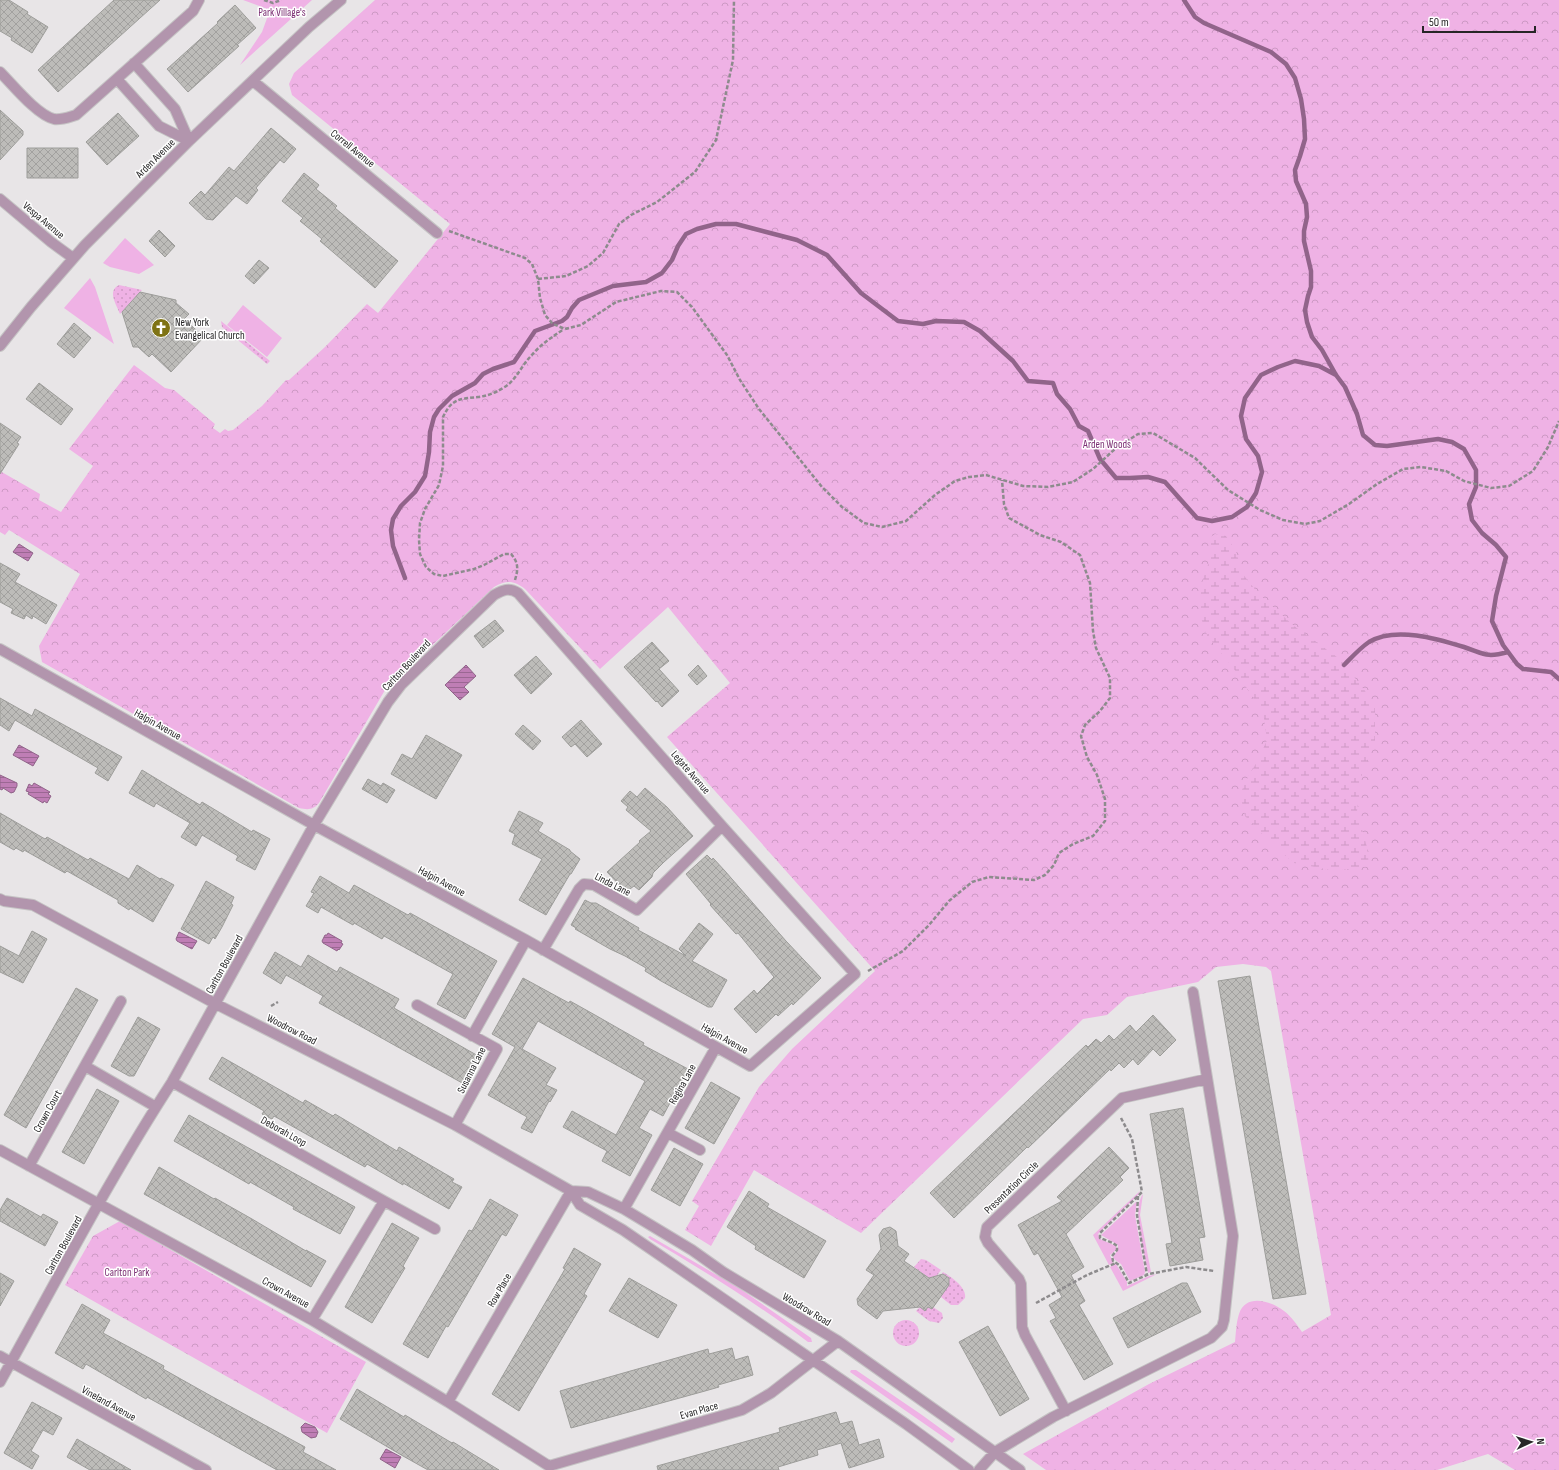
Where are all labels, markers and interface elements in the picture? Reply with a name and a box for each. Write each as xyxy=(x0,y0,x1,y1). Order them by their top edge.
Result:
park label: Park Village's xyxy=(258,6,306,19)
scale bar xyxy=(1423,8,1535,34)
text: 50 m xyxy=(1429,15,1449,30)
street label: Correll Avenue xyxy=(328,127,377,170)
street label: Arden Avenue xyxy=(132,136,178,181)
street label: Vespa Avenue xyxy=(20,199,67,242)
place label: New York Evangelical Church xyxy=(175,316,245,342)
church icon: New York Evangelical Church xyxy=(150,317,172,339)
park label: Arden Woods xyxy=(1082,438,1131,451)
street label: Carlton Boulevard xyxy=(379,637,434,694)
street label: Halpin Avenue xyxy=(132,706,184,743)
street label: Legate Avenue xyxy=(668,748,713,797)
street label: Halpin Avenue xyxy=(416,864,468,899)
street label: Linda Lane xyxy=(593,870,633,899)
street label: Carlton Boulevard xyxy=(203,932,246,996)
street label: Woodrow Road xyxy=(265,1011,319,1048)
street label: Halpin Avenue xyxy=(699,1020,751,1057)
street label: Susanna Lane xyxy=(454,1045,489,1096)
street label: Regina Lane xyxy=(666,1062,699,1107)
street label: Crown Court xyxy=(30,1087,65,1135)
street label: Deborah Loop xyxy=(259,1114,309,1149)
street label: Presentation Circle xyxy=(982,1158,1041,1216)
street label: Carlton Boulevard xyxy=(42,1213,85,1277)
park label: Carlton Park xyxy=(105,1266,150,1279)
street label: Row Place xyxy=(485,1271,514,1310)
street label: Crown Avenue xyxy=(260,1274,312,1311)
street label: Woodrow Road xyxy=(780,1290,834,1329)
street label: Vineland Avenue xyxy=(79,1383,138,1424)
street label: Evan Place xyxy=(679,1399,720,1422)
north arrow xyxy=(1511,1422,1551,1462)
text: N xyxy=(1534,1438,1547,1445)

